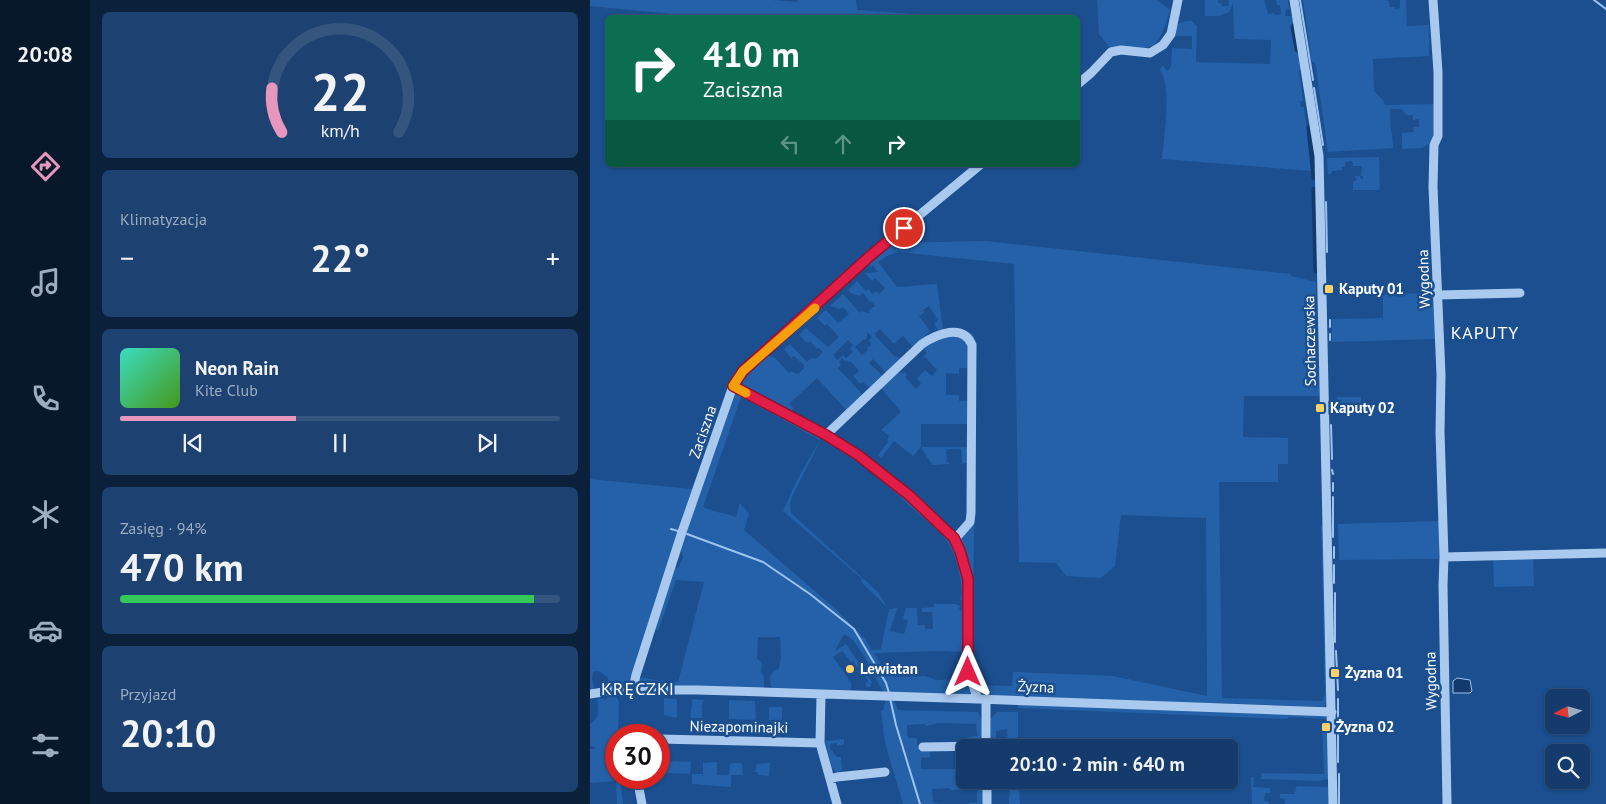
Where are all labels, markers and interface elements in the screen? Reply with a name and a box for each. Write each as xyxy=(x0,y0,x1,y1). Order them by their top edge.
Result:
text: 410 m xyxy=(703,31,800,77)
icon: right xyxy=(620,35,685,100)
text: 20:08 xyxy=(17,40,73,68)
text: 22 xyxy=(311,58,369,125)
text: Zaciszna xyxy=(703,75,783,103)
text: km/h xyxy=(320,119,360,142)
icon: left xyxy=(776,130,804,158)
icon: ahead xyxy=(829,130,857,158)
icon: right xyxy=(882,130,910,158)
icon: directions xyxy=(28,149,63,184)
pin xyxy=(883,207,925,249)
text: Klimatyzacja xyxy=(120,209,207,229)
icon: arrive xyxy=(890,214,918,242)
text: 22° xyxy=(310,233,370,282)
text: − xyxy=(120,239,134,276)
text: + xyxy=(546,239,560,276)
street label: Wygodna xyxy=(1413,249,1434,309)
icon: music xyxy=(28,265,63,300)
place label: Kaputy 01 xyxy=(1339,279,1404,298)
marker: Kaputy 01 xyxy=(1323,283,1335,295)
street label: Sochaczewska xyxy=(1299,295,1320,387)
district label: KAPUTY xyxy=(1451,321,1519,344)
text: Neon Rain xyxy=(195,356,279,380)
text: Kite Club xyxy=(195,380,258,400)
icon: phone xyxy=(28,381,63,416)
place label: Kaputy 02 xyxy=(1330,398,1395,417)
marker: Kaputy 02 xyxy=(1314,402,1326,414)
street label: Zaciszna xyxy=(685,403,720,461)
icon: previous xyxy=(179,429,207,457)
icon: pause xyxy=(326,429,354,457)
icon: next xyxy=(473,429,501,457)
icon: climate xyxy=(28,497,63,532)
text: Zasięg · 94% xyxy=(120,518,207,538)
text: 470 km xyxy=(120,542,244,591)
icon: car xyxy=(28,613,63,648)
position arrow xyxy=(941,645,993,697)
street label: Wygodna xyxy=(1420,651,1441,711)
place label: Lewiatan xyxy=(860,659,918,678)
marker: Lewiatan xyxy=(844,663,856,675)
place label: Żyzna 01 xyxy=(1345,663,1403,682)
marker: Żyzna 01 xyxy=(1329,667,1341,679)
street label: Żyzna xyxy=(1017,676,1055,697)
district label: KRĘCZKI xyxy=(601,677,675,700)
text: Przyjazd xyxy=(120,684,176,704)
north arrow xyxy=(1545,689,1590,734)
map controls xyxy=(1545,689,1590,789)
text: 20:10 xyxy=(120,708,216,757)
street label: Niezapominajki xyxy=(689,716,789,737)
place label: Żyzna 02 xyxy=(1336,717,1394,736)
marker: Żyzna 02 xyxy=(1320,721,1332,733)
speed limit sign: 30 xyxy=(605,724,670,789)
icon: filters xyxy=(28,728,63,763)
button: search xyxy=(1545,744,1590,789)
text: 20:10 · 2 min · 640 m xyxy=(1009,752,1185,776)

